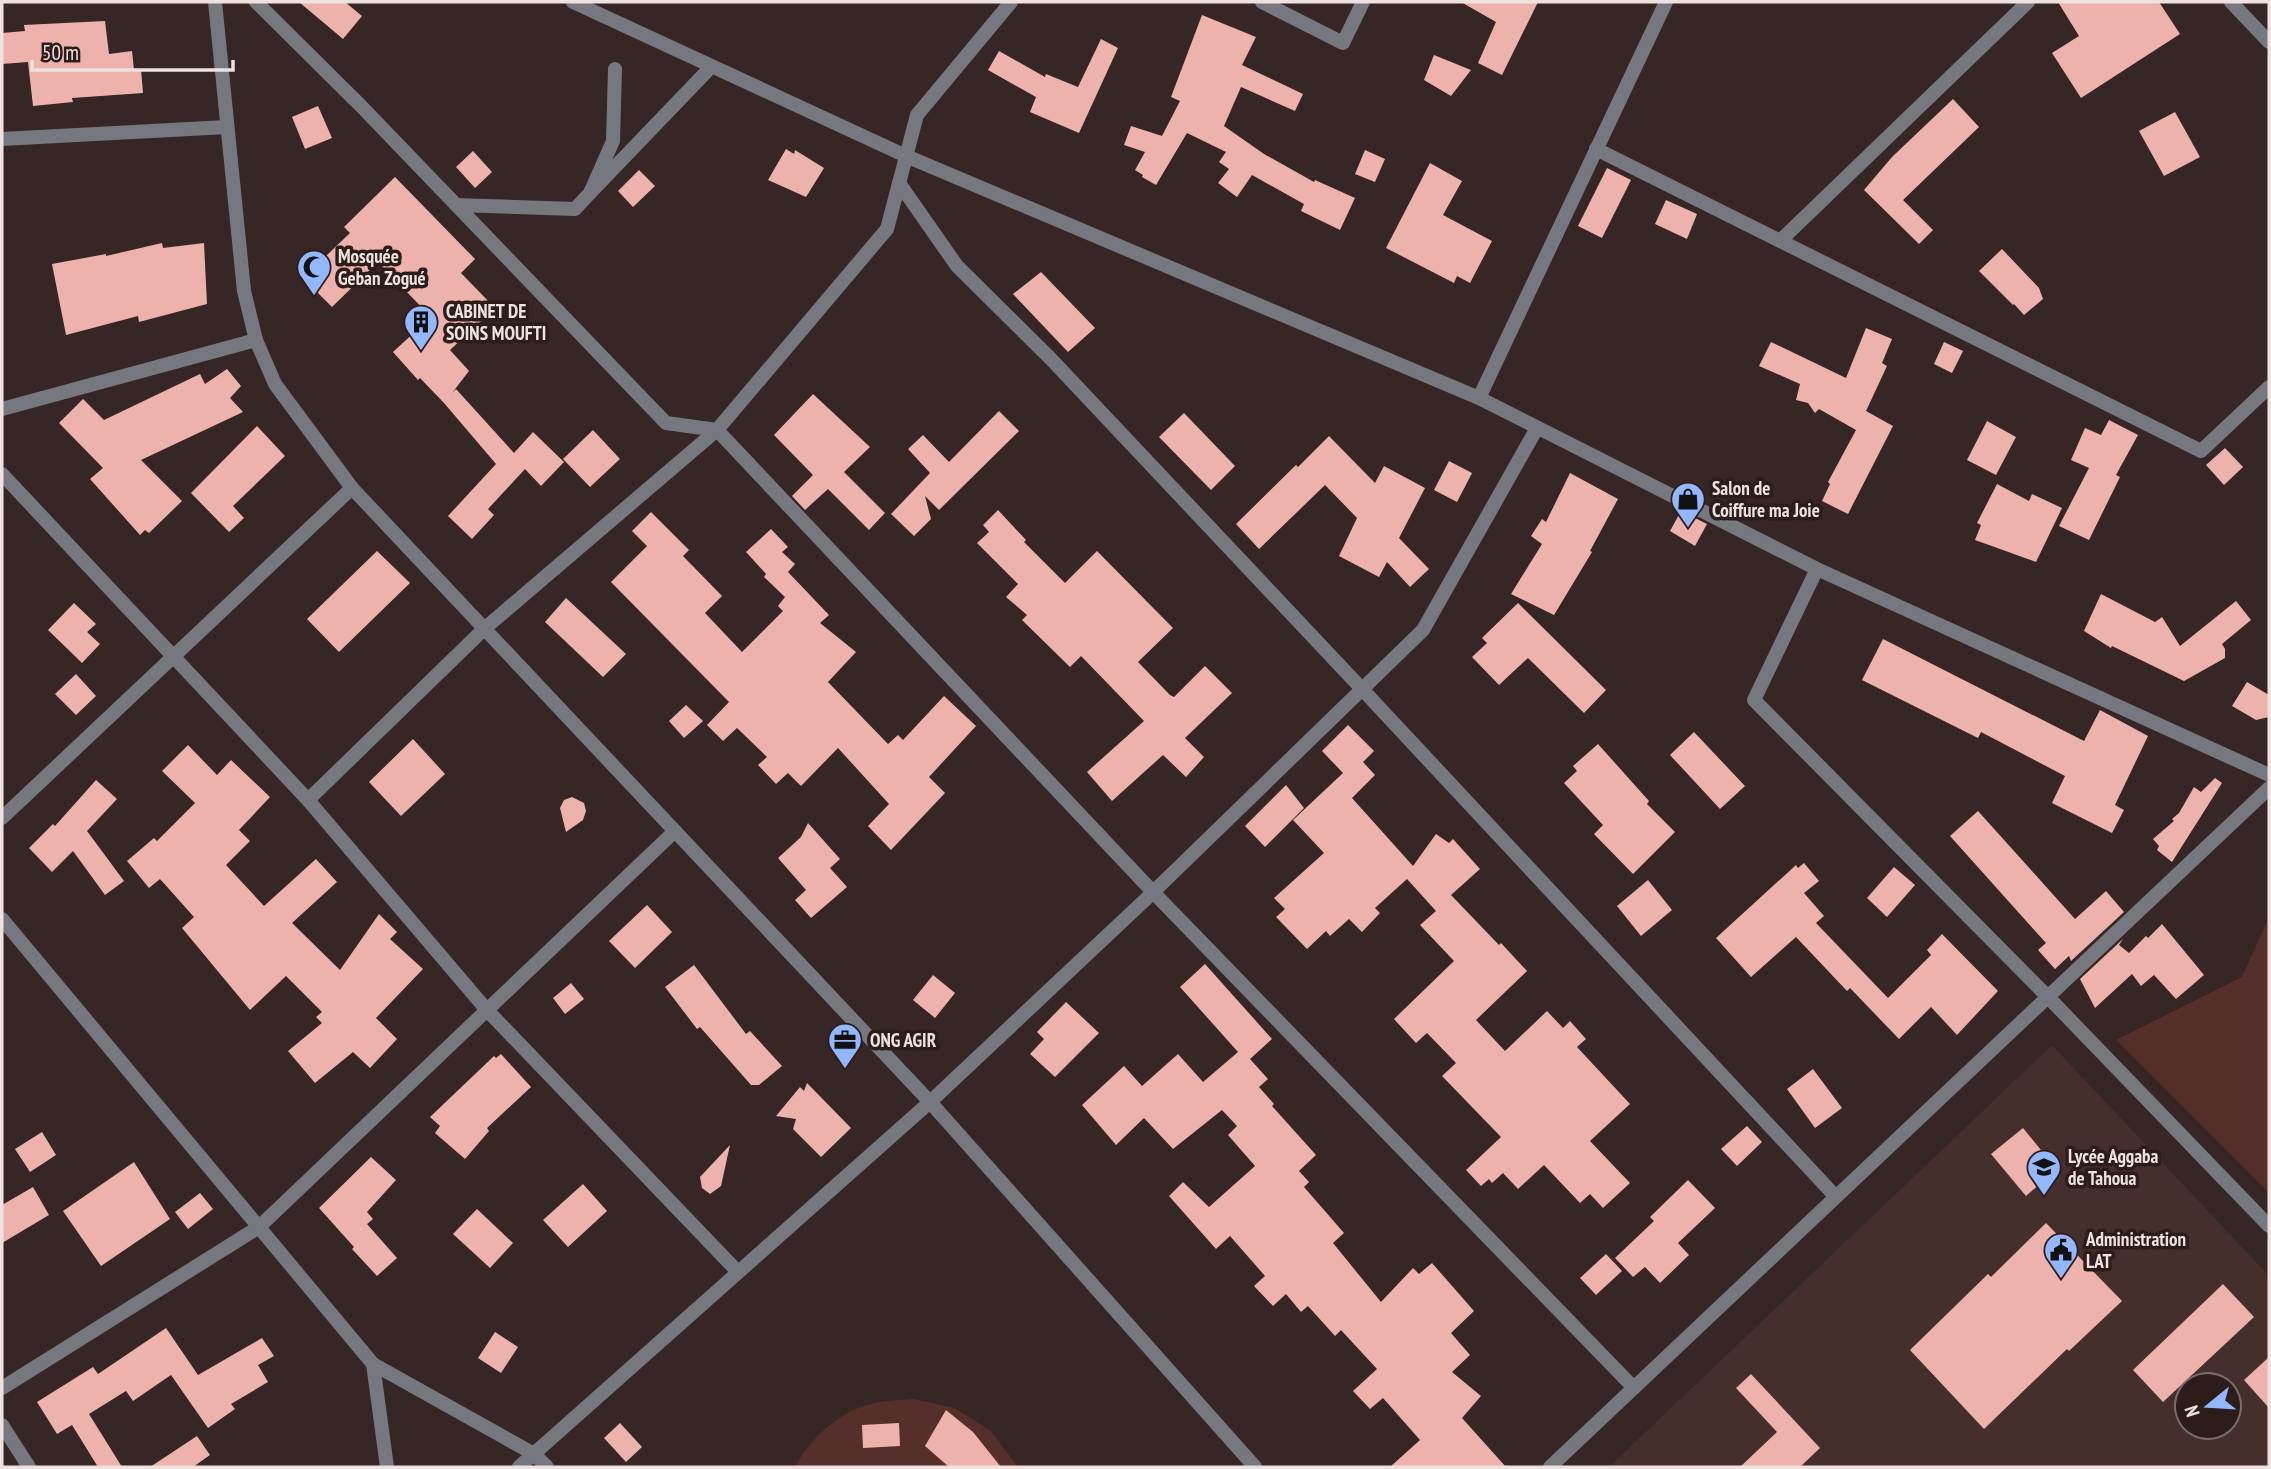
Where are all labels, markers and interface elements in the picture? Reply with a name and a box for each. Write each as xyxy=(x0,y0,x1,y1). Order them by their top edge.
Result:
scale bar xyxy=(32,28,233,72)
text: 50 m xyxy=(42,39,79,66)
place label: Mosquée Geban Zogué xyxy=(338,244,426,290)
mosque icon: Mosquée Geban Zogué xyxy=(295,248,333,297)
place label: CABINET DE SOINS MOUFTI xyxy=(446,299,546,345)
building icon: CABINET DE SOINS MOUFTI xyxy=(402,303,440,352)
place label: Salon de Coiffure ma Joie xyxy=(1712,476,1820,522)
shop icon: Salon de Coiffure ma Joie xyxy=(1669,480,1707,529)
office icon: ONG AGIR xyxy=(826,1021,864,1070)
place label: ONG AGIR xyxy=(870,1028,937,1052)
place label: Lycée Aggaba de Tahoua xyxy=(2068,1144,2158,1190)
school or university icon: Lycée Aggaba de Tahoua xyxy=(2025,1148,2063,1197)
place label: Administration LAT xyxy=(2085,1227,2186,1273)
public building icon: Administration LAT xyxy=(2042,1231,2080,1280)
north arrow xyxy=(2173,1371,2243,1441)
text: N xyxy=(2179,1403,2205,1420)

